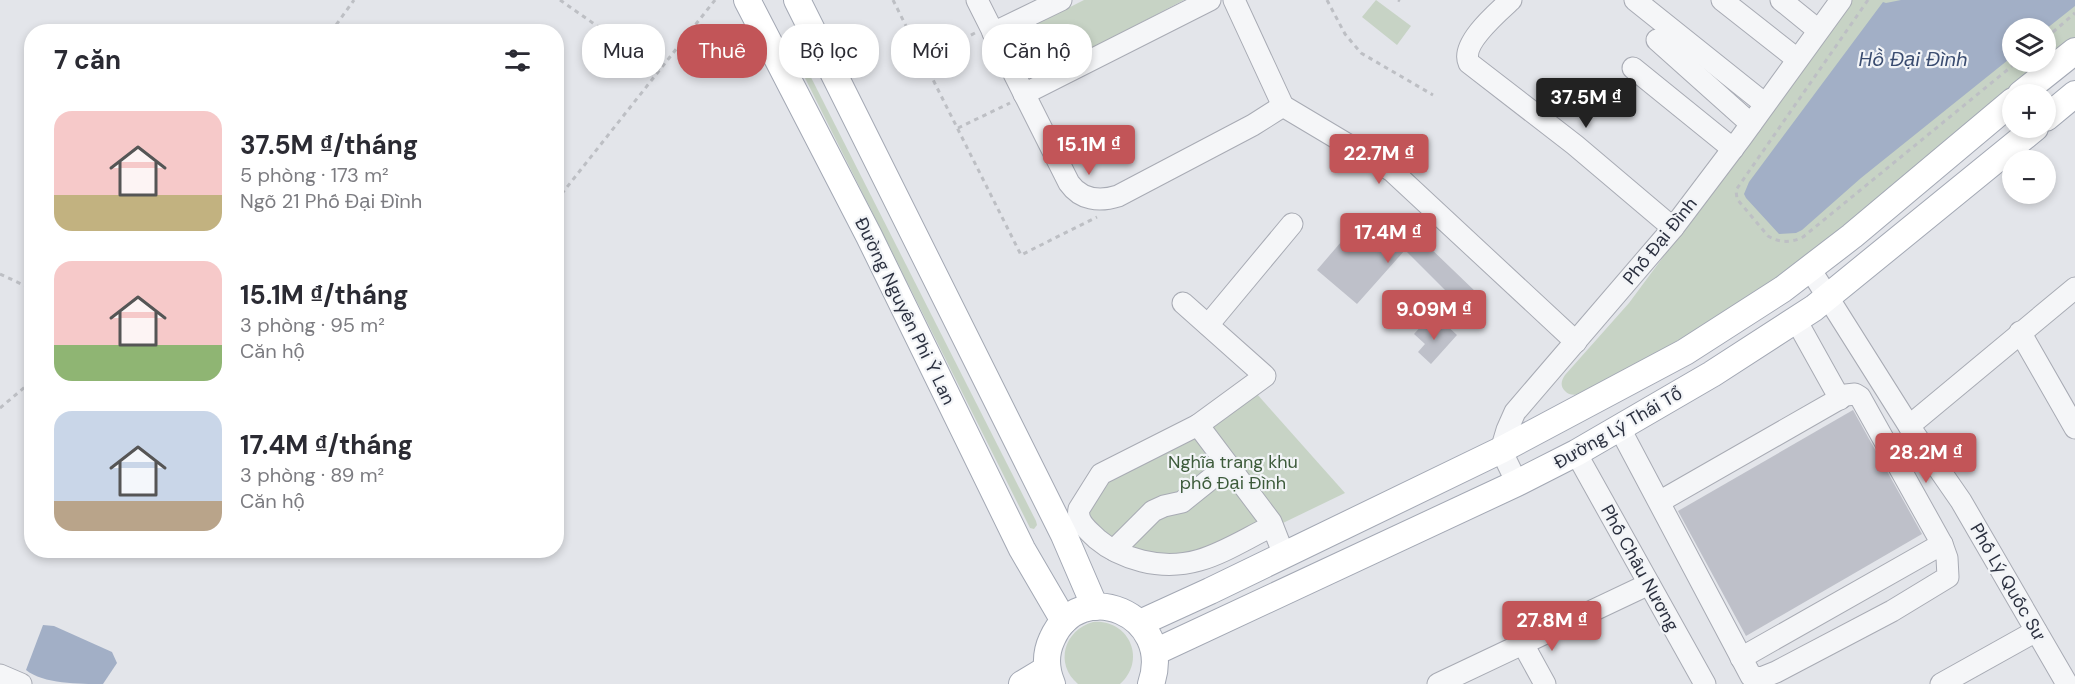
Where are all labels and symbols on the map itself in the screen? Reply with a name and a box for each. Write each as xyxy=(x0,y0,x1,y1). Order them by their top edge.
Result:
water label: Hồ Đại Đình xyxy=(1859,46,1967,72)
pin: 37.5M ₫ xyxy=(1531,78,1641,129)
pin: 15.1M ₫ xyxy=(1034,125,1144,176)
pin: 22.7M ₫ xyxy=(1324,134,1434,185)
street label: Phố Đại Đình xyxy=(1617,192,1703,290)
street label: Đường Nguyên Phi Ỷ Lan xyxy=(849,213,961,409)
pin: 17.4M ₫ xyxy=(1333,213,1443,264)
pin: 9.09M ₫ xyxy=(1379,290,1489,341)
street label: Đường Lý Thái Tổ xyxy=(1549,382,1687,474)
pin: 28.2M ₫ xyxy=(1871,433,1981,484)
park label: Nghĩa trang khu phố Đại Đình xyxy=(1168,450,1298,495)
street label: Phố Châu Nương xyxy=(1595,500,1685,636)
street label: Phố Lý Quốc Sư xyxy=(1965,519,2051,645)
pin: 27.8M ₫ xyxy=(1497,601,1607,652)

